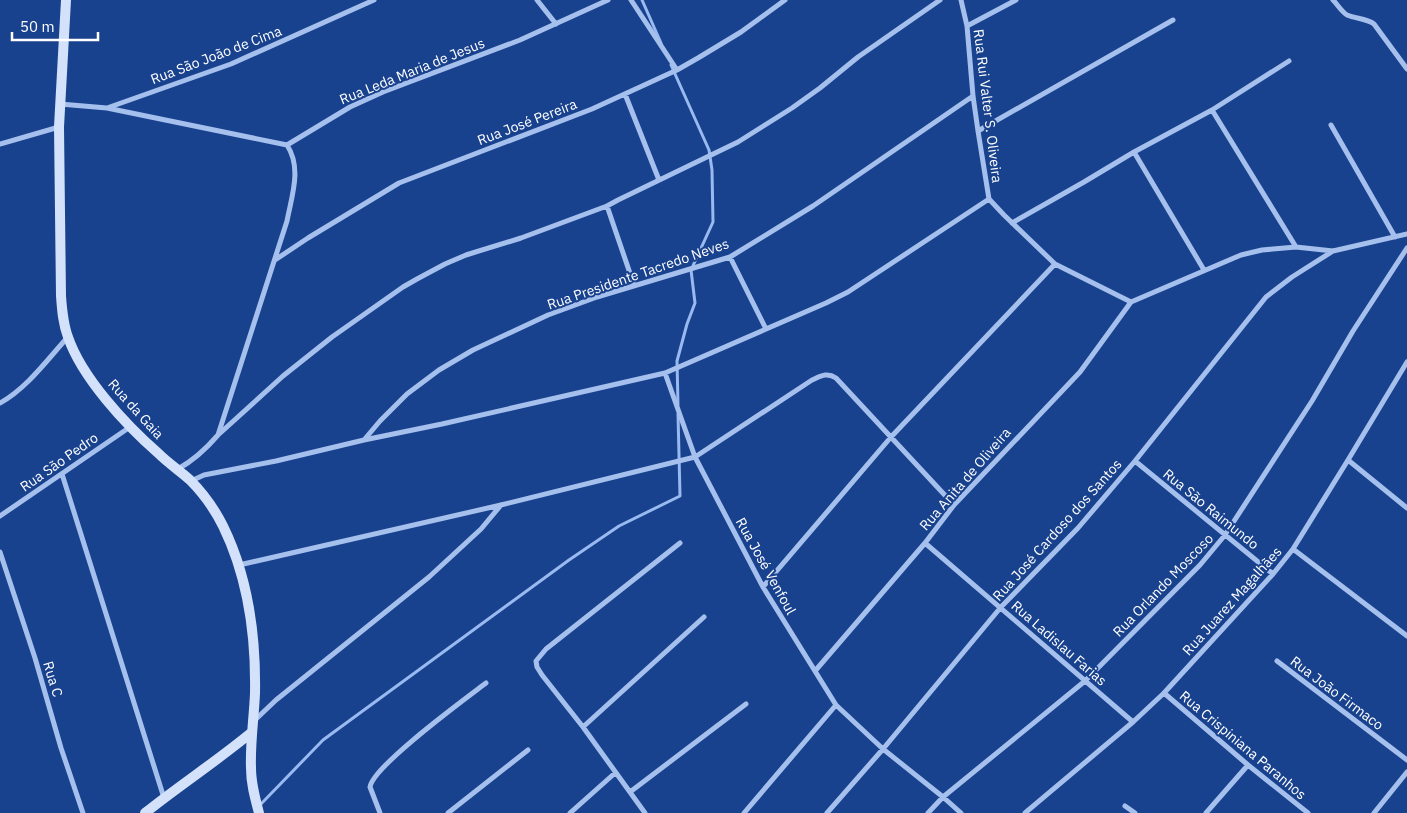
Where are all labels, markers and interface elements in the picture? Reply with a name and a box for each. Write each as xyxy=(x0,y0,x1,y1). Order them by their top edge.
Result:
scale bar xyxy=(12,10,99,42)
text: 50 m xyxy=(20,17,55,36)
street label: Rua São João de Cima xyxy=(148,21,285,88)
street label: Rua Rui Valter S. Oliveira xyxy=(970,28,1006,184)
street label: Rua Leda Maria de Jesus xyxy=(337,34,487,108)
street label: Rua José Pereira xyxy=(475,95,580,149)
street label: Rua Presidente Tacredo Neves xyxy=(545,234,731,314)
street label: Rua da Gaia xyxy=(104,375,168,443)
street label: Rua Anita de Oliveira xyxy=(915,423,1015,534)
street label: Rua São Pedro xyxy=(16,428,102,496)
street label: Rua José Cardoso dos Santos xyxy=(988,455,1126,605)
street label: Rua São Raimundo xyxy=(1159,465,1263,553)
street label: Rua José Venfoul xyxy=(732,514,800,618)
street label: Rua Orlando Moscoso xyxy=(1109,529,1217,640)
street label: Rua Juarez Magalhães xyxy=(1178,543,1286,659)
street label: Rua Ladislau Farias xyxy=(1008,597,1111,690)
street label: Rua João Firmaco xyxy=(1287,652,1387,734)
street label: Rua C xyxy=(39,659,67,699)
street label: Rua Crispiniana Paranhos xyxy=(1176,687,1310,803)

